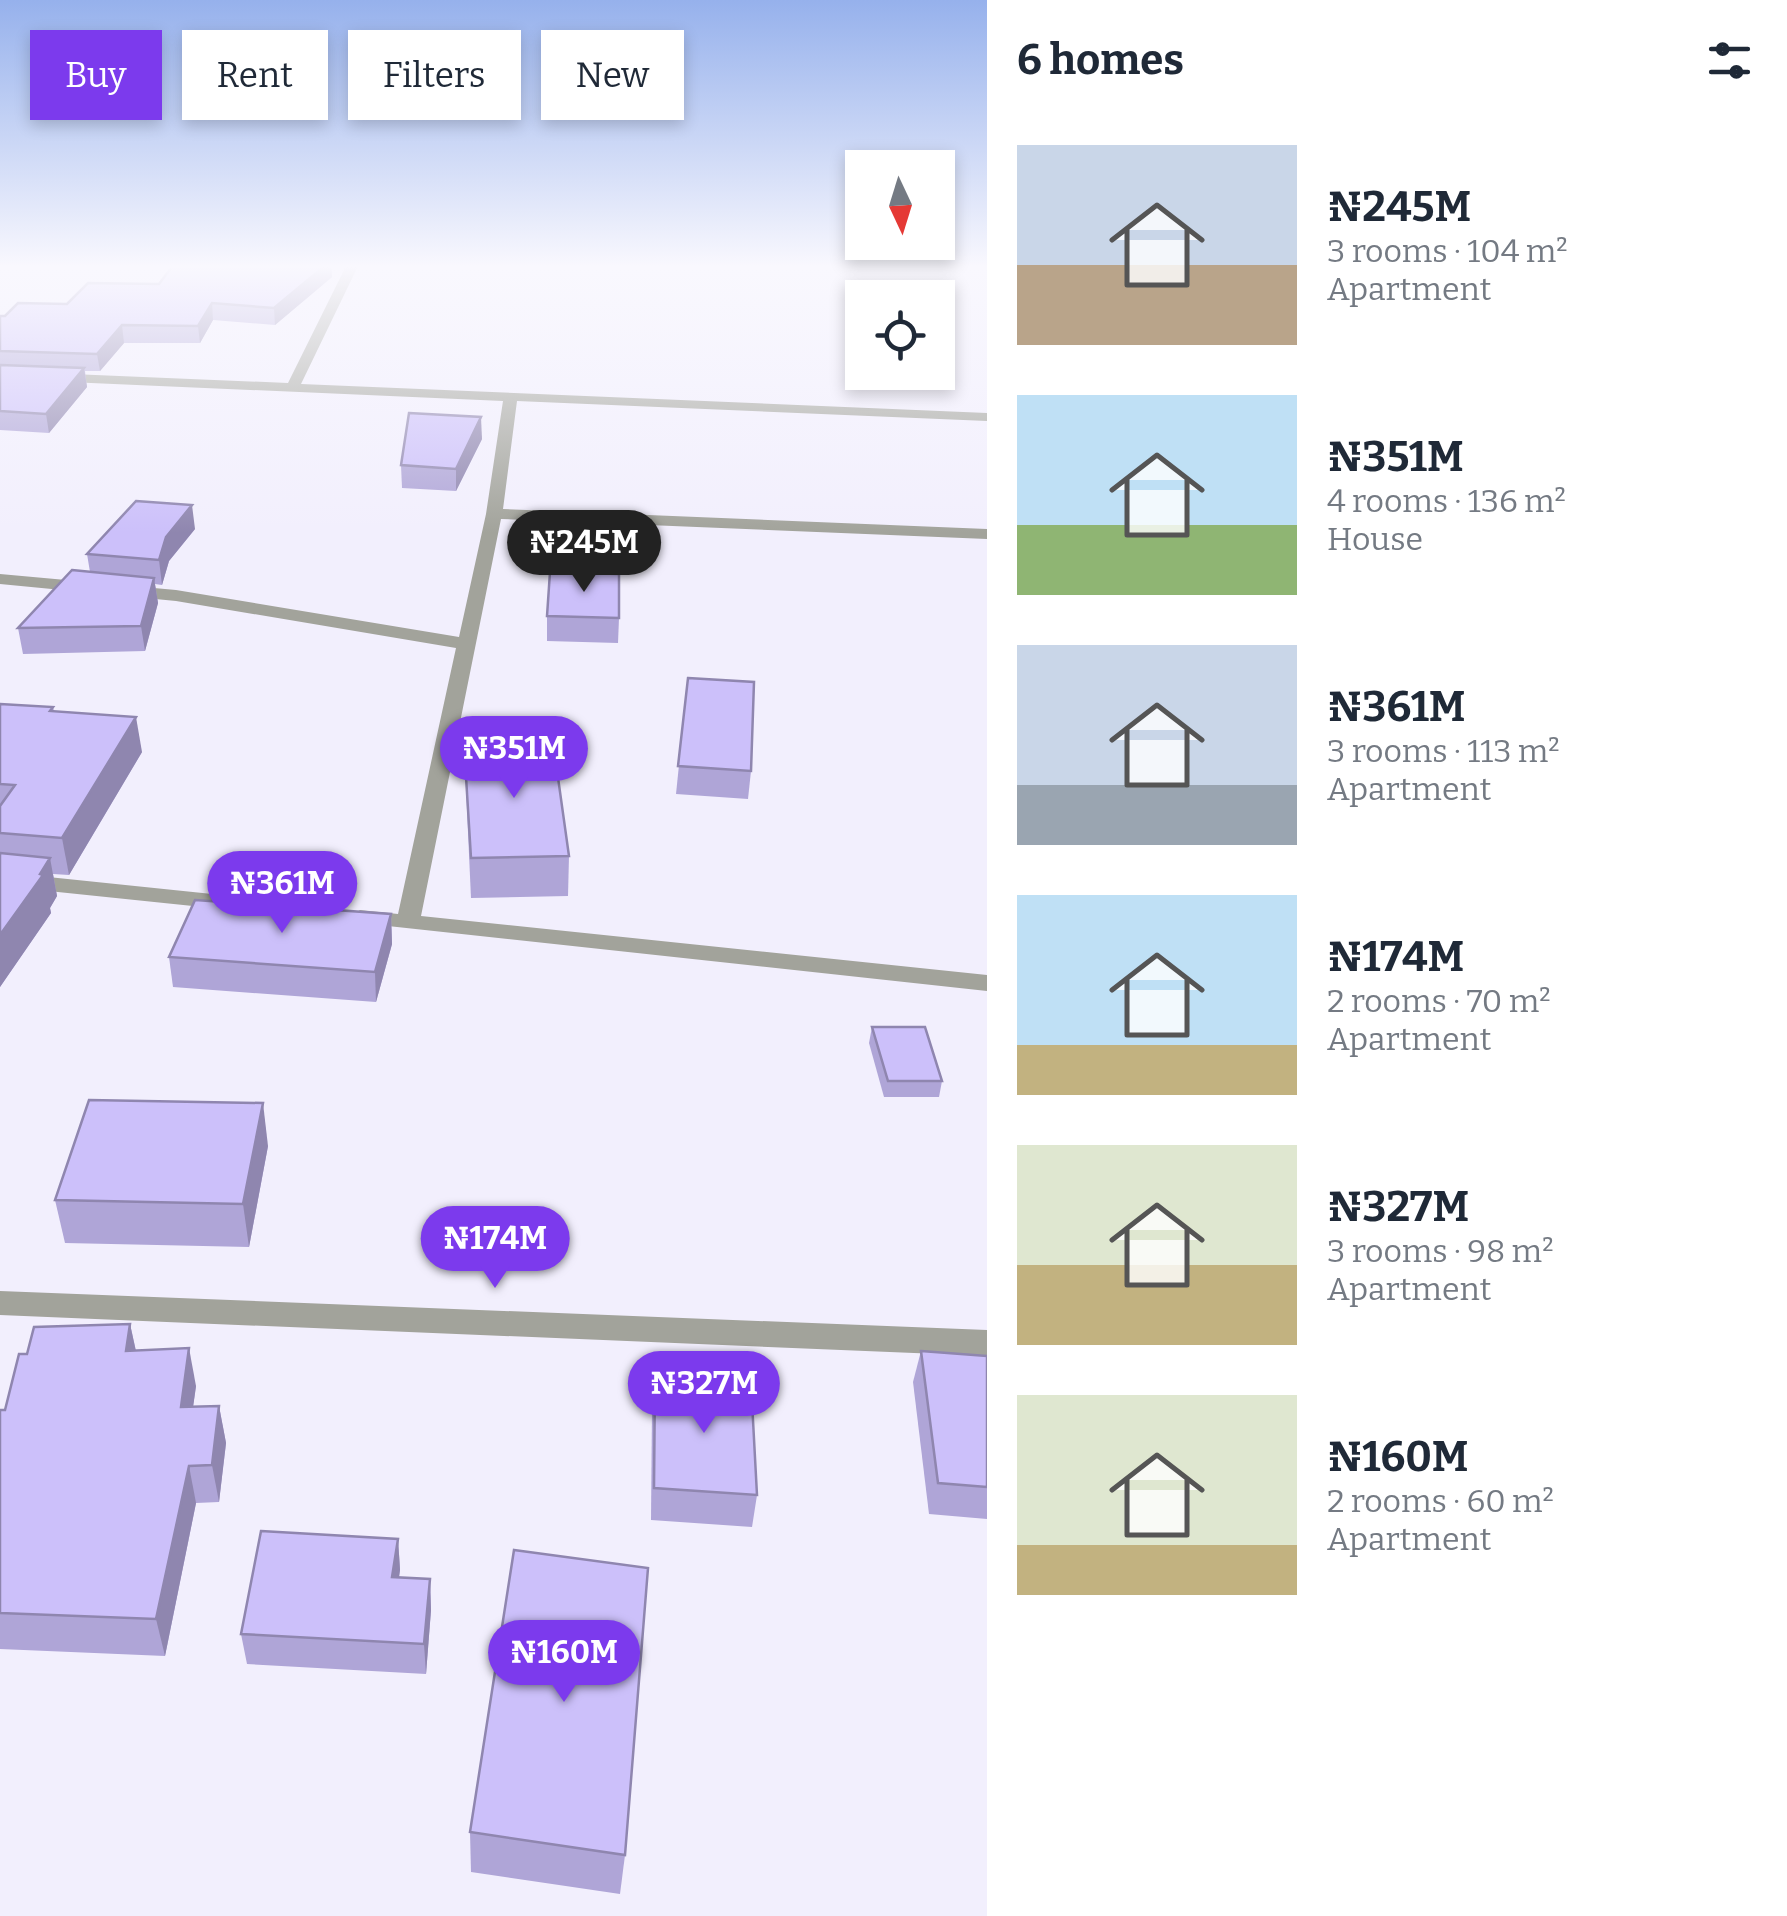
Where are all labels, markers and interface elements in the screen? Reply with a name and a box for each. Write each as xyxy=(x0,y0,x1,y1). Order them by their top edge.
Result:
chip: Buy xyxy=(30,30,162,120)
chip: Rent xyxy=(182,30,328,120)
chip: Filters xyxy=(348,30,521,120)
chip: New xyxy=(541,30,684,120)
icon: filters xyxy=(1702,33,1757,88)
text: 6 homes xyxy=(1017,35,1184,85)
north arrow xyxy=(845,150,955,260)
map controls xyxy=(845,150,955,390)
text: ₦245M xyxy=(1327,182,1471,232)
icon: home xyxy=(1097,185,1217,305)
text: 3 rooms · 104 m² xyxy=(1327,232,1568,270)
text: Apartment xyxy=(1327,270,1491,308)
button: locate xyxy=(845,280,955,390)
text: ₦351M xyxy=(1327,432,1464,482)
icon: home xyxy=(1097,435,1217,555)
text: 4 rooms · 136 m² xyxy=(1327,482,1566,520)
pin: ₦245M xyxy=(514,510,654,595)
text: House xyxy=(1327,520,1423,558)
text: ₦245M xyxy=(529,523,639,561)
text: ₦361M xyxy=(1327,682,1466,732)
icon: home xyxy=(1097,685,1217,805)
pin: ₦351M xyxy=(444,716,584,801)
text: ₦351M xyxy=(462,729,566,767)
text: 3 rooms · 113 m² xyxy=(1327,732,1560,770)
text: Apartment xyxy=(1327,770,1491,808)
pin: ₦361M xyxy=(212,851,352,936)
text: ₦361M xyxy=(229,864,335,902)
text: ₦174M xyxy=(1327,932,1464,982)
icon: home xyxy=(1097,935,1217,1055)
text: 2 rooms · 70 m² xyxy=(1327,982,1551,1020)
text: Apartment xyxy=(1327,1020,1491,1058)
text: ₦327M xyxy=(1327,1182,1469,1232)
icon: home xyxy=(1097,1185,1217,1305)
pin: ₦174M xyxy=(425,1206,565,1291)
text: ₦174M xyxy=(443,1219,547,1257)
text: 3 rooms · 98 m² xyxy=(1327,1232,1554,1270)
text: Apartment xyxy=(1327,1270,1491,1308)
pin: ₦327M xyxy=(634,1351,774,1436)
text: ₦327M xyxy=(650,1364,758,1402)
text: ₦160M xyxy=(1327,1432,1469,1482)
icon: home xyxy=(1097,1435,1217,1555)
text: 2 rooms · 60 m² xyxy=(1327,1482,1554,1520)
text: Apartment xyxy=(1327,1520,1491,1558)
pin: ₦160M xyxy=(494,1620,634,1705)
text: ₦160M xyxy=(510,1633,618,1671)

